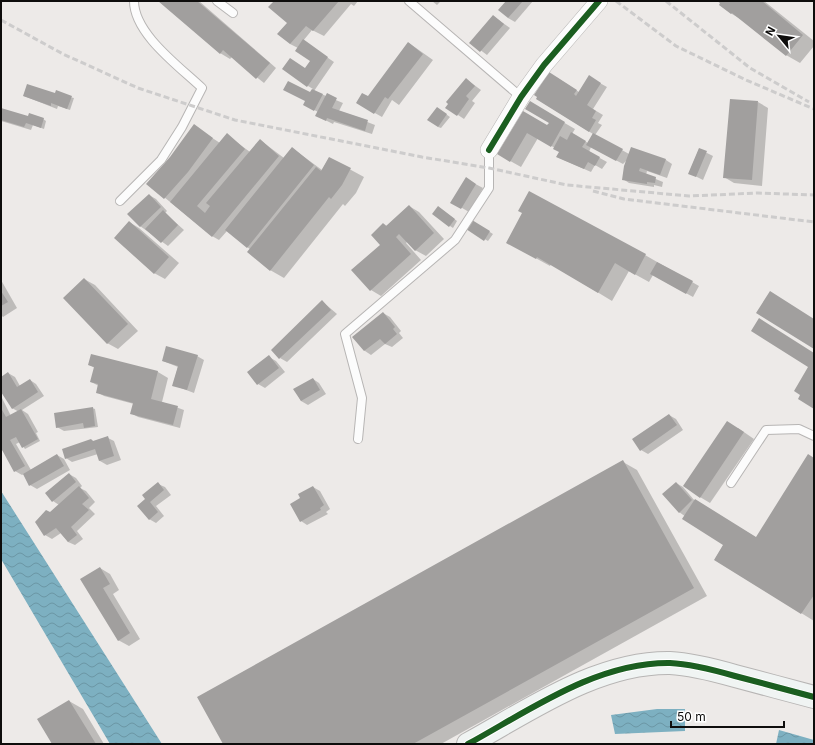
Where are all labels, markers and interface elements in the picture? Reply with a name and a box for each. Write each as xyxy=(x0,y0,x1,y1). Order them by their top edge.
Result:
north arrow xyxy=(759,16,799,56)
text: N xyxy=(762,24,778,38)
scale bar xyxy=(671,703,784,729)
text: 50 m xyxy=(677,709,706,724)

